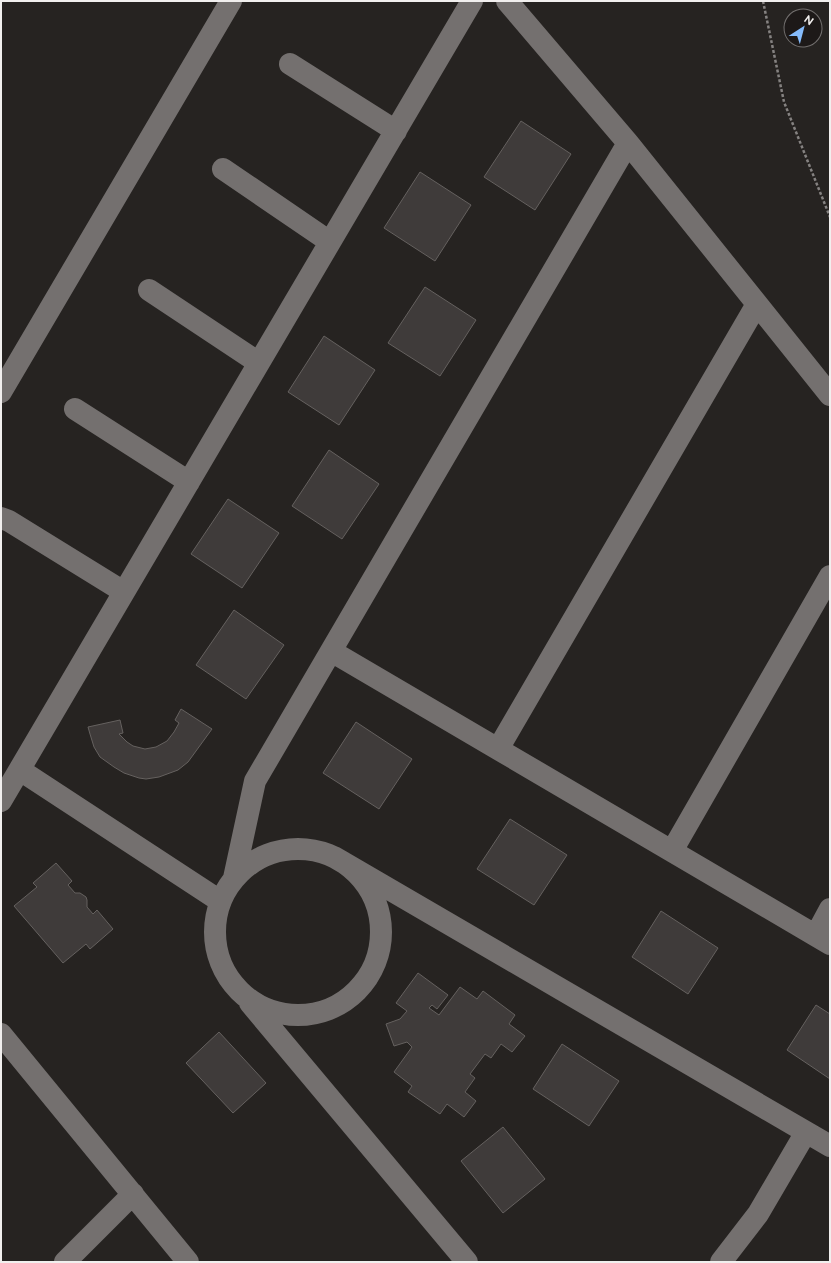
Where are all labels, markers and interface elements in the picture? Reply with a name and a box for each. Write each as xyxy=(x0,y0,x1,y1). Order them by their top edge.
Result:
north arrow xyxy=(783,8,823,48)
text: N xyxy=(801,13,816,28)

